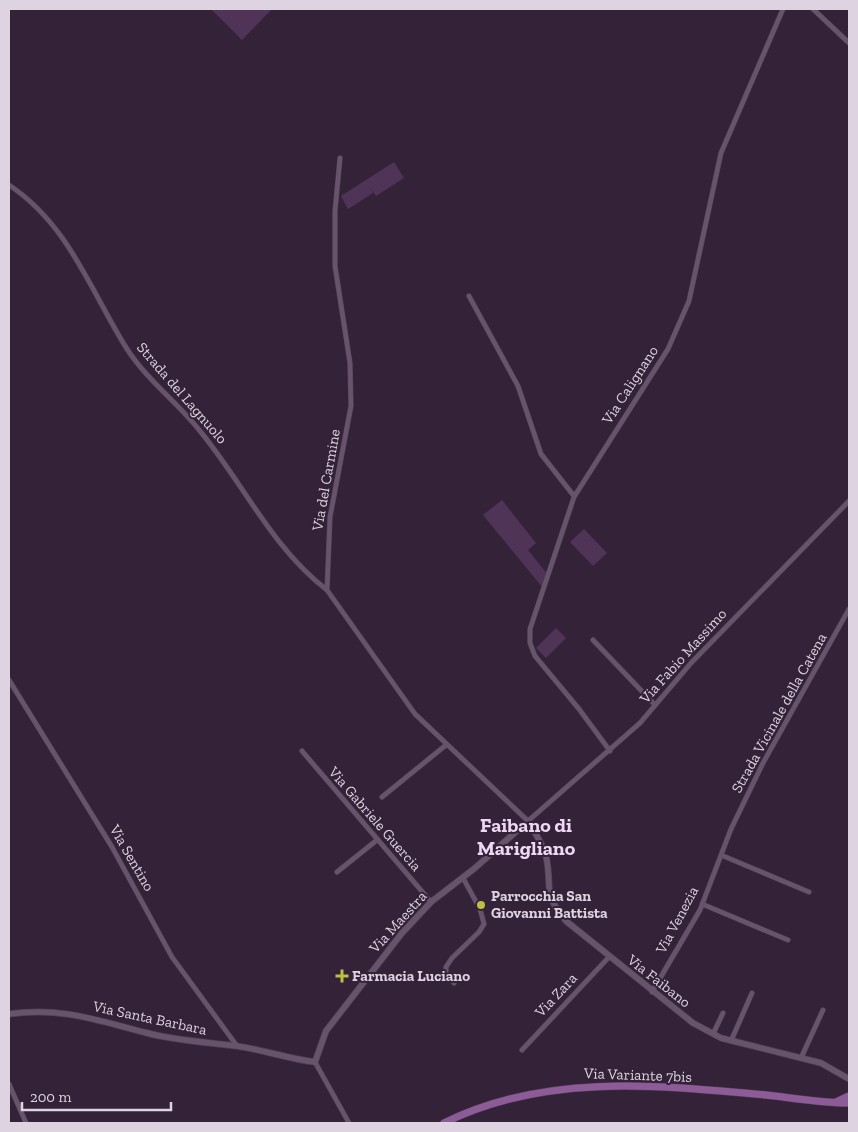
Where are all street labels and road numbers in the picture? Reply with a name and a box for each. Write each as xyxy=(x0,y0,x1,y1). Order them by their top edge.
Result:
street label: Strada del Lagnuolo xyxy=(133,339,231,448)
street label: Via Calignano xyxy=(597,342,662,428)
street label: Via del Carmine xyxy=(308,428,344,533)
street label: Via Fabio Massimo xyxy=(635,605,730,708)
street label: Strada Vicinale della Catena xyxy=(728,630,830,796)
street label: Via Gabriele Guercia xyxy=(324,762,425,875)
street label: Via Sentino xyxy=(105,821,158,895)
street label: Via Venezia xyxy=(651,883,702,958)
street label: Via Maestra xyxy=(365,887,431,957)
street label: Via Faibano xyxy=(623,950,695,1012)
street label: Via Zara xyxy=(530,969,581,1022)
street label: Via Santa Barbara xyxy=(91,997,208,1039)
street label: Via Variante 7bis xyxy=(583,1064,692,1086)

